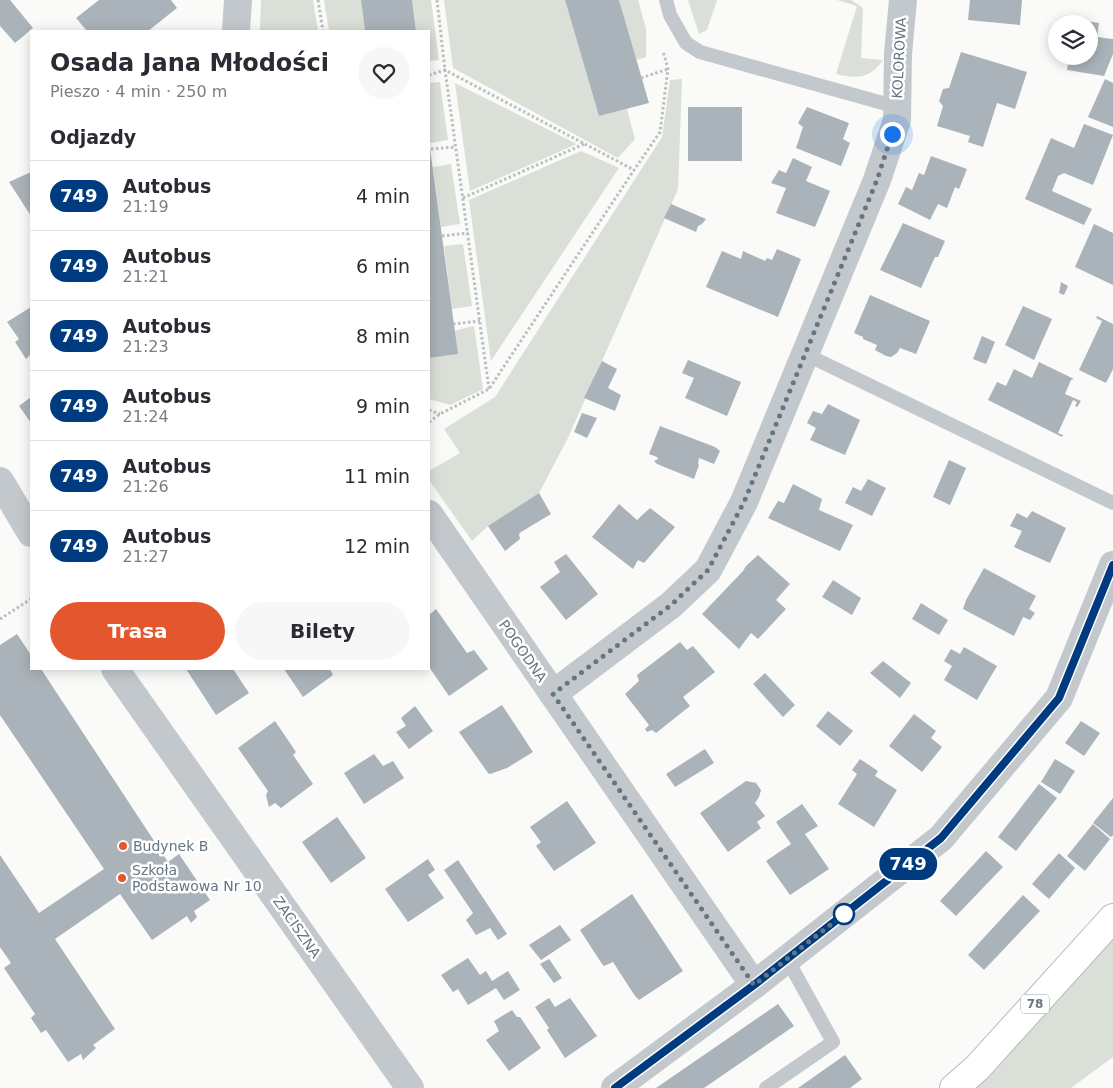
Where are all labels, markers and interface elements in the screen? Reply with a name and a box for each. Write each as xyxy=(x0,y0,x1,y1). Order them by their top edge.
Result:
map controls xyxy=(1048,15,1098,65)
button: layers xyxy=(1048,15,1098,65)
street label: KOLOROWA xyxy=(889,17,909,99)
button: heart xyxy=(358,47,410,99)
text: Osada Jana Młodości xyxy=(50,49,329,77)
text: Pieszo · 4 min · 250 m xyxy=(50,82,227,101)
your location xyxy=(880,122,905,147)
text: Odjazdy xyxy=(50,126,136,148)
text: Autobus xyxy=(123,175,211,197)
text: 749 xyxy=(60,185,98,206)
text: 4 min xyxy=(356,185,410,207)
text: 21:19 xyxy=(123,197,169,216)
text: Autobus xyxy=(123,245,211,267)
text: 749 xyxy=(60,255,98,276)
text: 6 min xyxy=(356,255,410,277)
text: 21:21 xyxy=(123,267,169,286)
text: Autobus xyxy=(123,315,211,337)
text: 749 xyxy=(60,325,98,346)
text: 8 min xyxy=(356,325,410,347)
text: 21:23 xyxy=(123,337,169,356)
text: Autobus xyxy=(123,385,211,407)
text: 749 xyxy=(60,395,98,416)
text: 9 min xyxy=(356,395,410,417)
text: 21:24 xyxy=(123,407,169,426)
text: Autobus xyxy=(123,455,211,477)
text: 749 xyxy=(60,465,98,486)
text: 11 min xyxy=(344,465,410,487)
text: 21:26 xyxy=(123,477,169,496)
text: Autobus xyxy=(123,525,211,547)
text: 749 xyxy=(60,535,98,556)
text: 12 min xyxy=(344,535,410,557)
text: 21:27 xyxy=(123,547,169,566)
button: Trasa xyxy=(50,602,225,660)
button: Bilety xyxy=(235,602,410,660)
street label: POGODNA xyxy=(496,617,550,685)
place label: Budynek B xyxy=(133,838,208,854)
marker: Budynek B xyxy=(117,840,129,852)
line badge: 749 xyxy=(879,848,937,880)
text: 749 xyxy=(889,853,927,874)
place label: Szkoła Podstawowa Nr 10 xyxy=(132,862,262,894)
marker: Szkoła Podstawowa Nr 10 xyxy=(116,872,128,884)
street label: ZACISZNA xyxy=(270,893,324,961)
unlabelled marker xyxy=(833,903,855,925)
road number: 78 xyxy=(1021,994,1049,1014)

